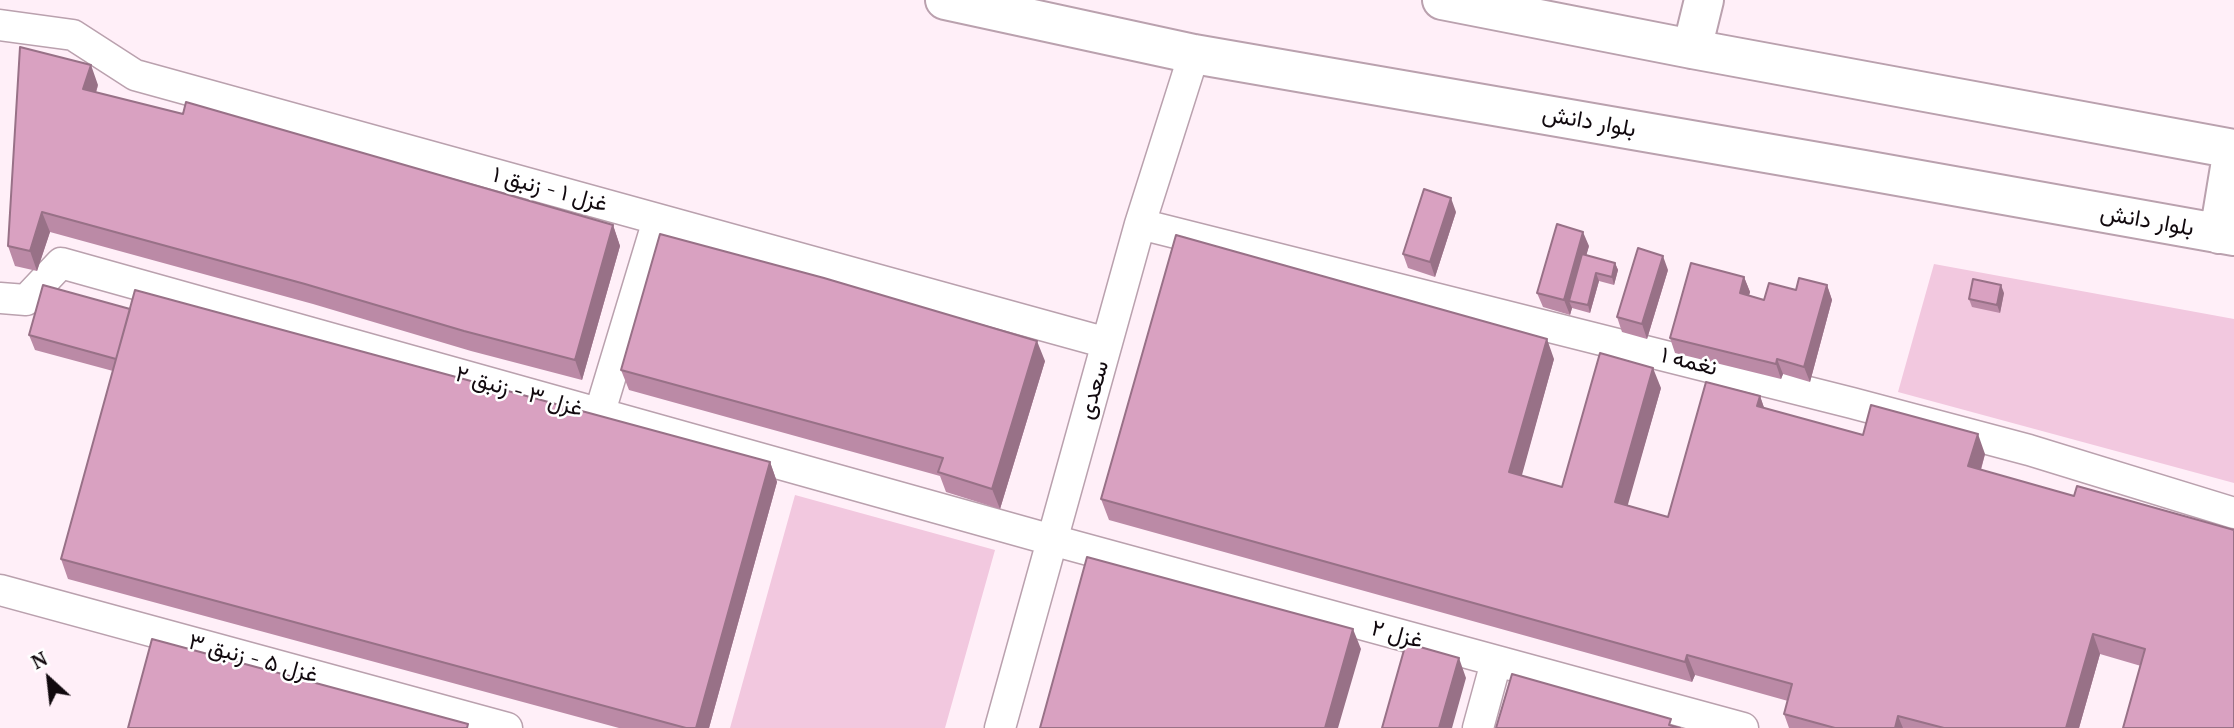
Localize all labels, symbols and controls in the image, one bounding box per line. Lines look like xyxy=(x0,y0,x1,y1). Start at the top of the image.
street label: بلوار دانش xyxy=(1540,100,1638,144)
street label: غزل ۱ - زنبق ۱ xyxy=(490,161,610,219)
street label: بلوار دانش xyxy=(2098,199,2196,243)
street label: نغمه ۱ xyxy=(1658,342,1720,382)
street label: سعدی xyxy=(1072,357,1116,423)
street label: غزل ۳ - زنبق ۲ xyxy=(452,361,586,423)
street label: غزل ۲ xyxy=(1368,615,1426,655)
street label: غزل ۵ - زنبق ۳ xyxy=(185,628,321,690)
north arrow xyxy=(14,644,84,714)
text: N xyxy=(27,645,51,674)

